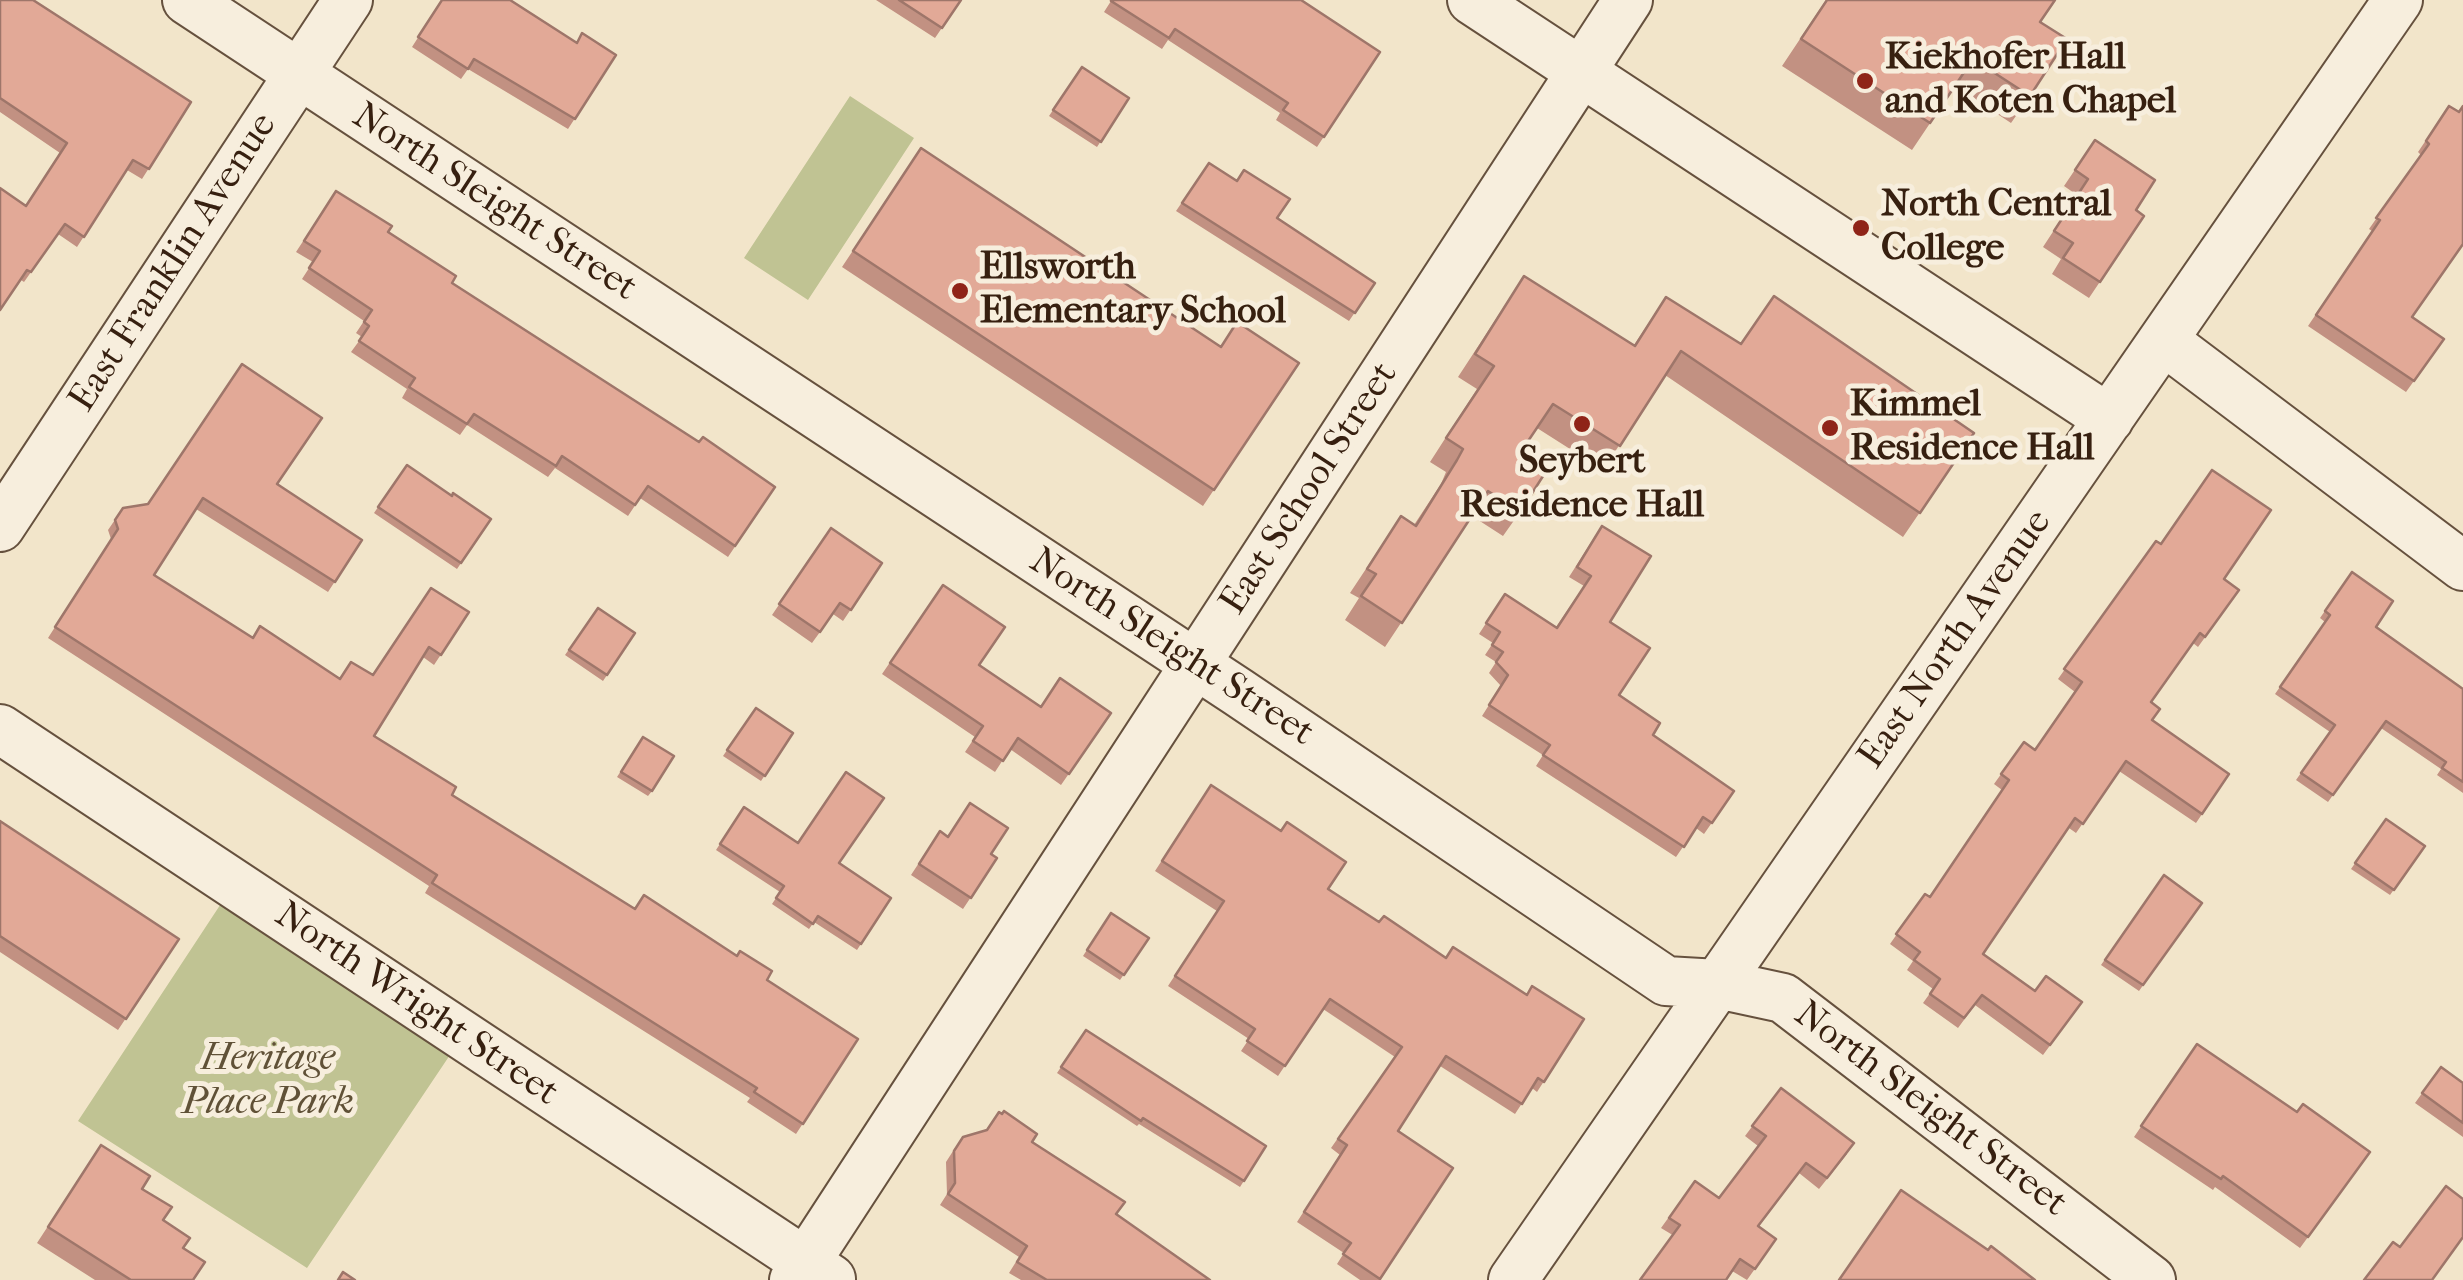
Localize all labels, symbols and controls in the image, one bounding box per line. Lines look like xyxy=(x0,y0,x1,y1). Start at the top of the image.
place label: Kiekhofer Hall and Koten Chapel xyxy=(1885,36,2176,125)
marker: Kiekhofer Hall and Koten Chapel xyxy=(1854,70,1876,92)
street label: North Sleight Street xyxy=(343,94,645,312)
street label: East Franklin Avenue xyxy=(60,105,288,421)
place label: North Central College xyxy=(1881,183,2112,272)
marker: North Central College xyxy=(1850,217,1872,239)
place label: Ellsworth Elementary School xyxy=(980,246,1286,336)
marker: Ellsworth Elementary School xyxy=(949,280,971,302)
street label: East School Street xyxy=(1212,355,1408,623)
place label: Kimmel Residence Hall xyxy=(1850,383,2095,472)
marker: Seybert Residence Hall xyxy=(1571,413,1593,435)
marker: Kimmel Residence Hall xyxy=(1819,417,1841,439)
place label: Seybert Residence Hall xyxy=(1460,440,1704,530)
street label: East North Avenue xyxy=(1850,502,2062,778)
street label: North Sleight Street xyxy=(1020,539,1322,757)
street label: North Wright Street xyxy=(266,893,566,1117)
street label: North Sleight Street xyxy=(1785,993,2075,1227)
park label: Heritage Place Park xyxy=(182,1037,354,1126)

